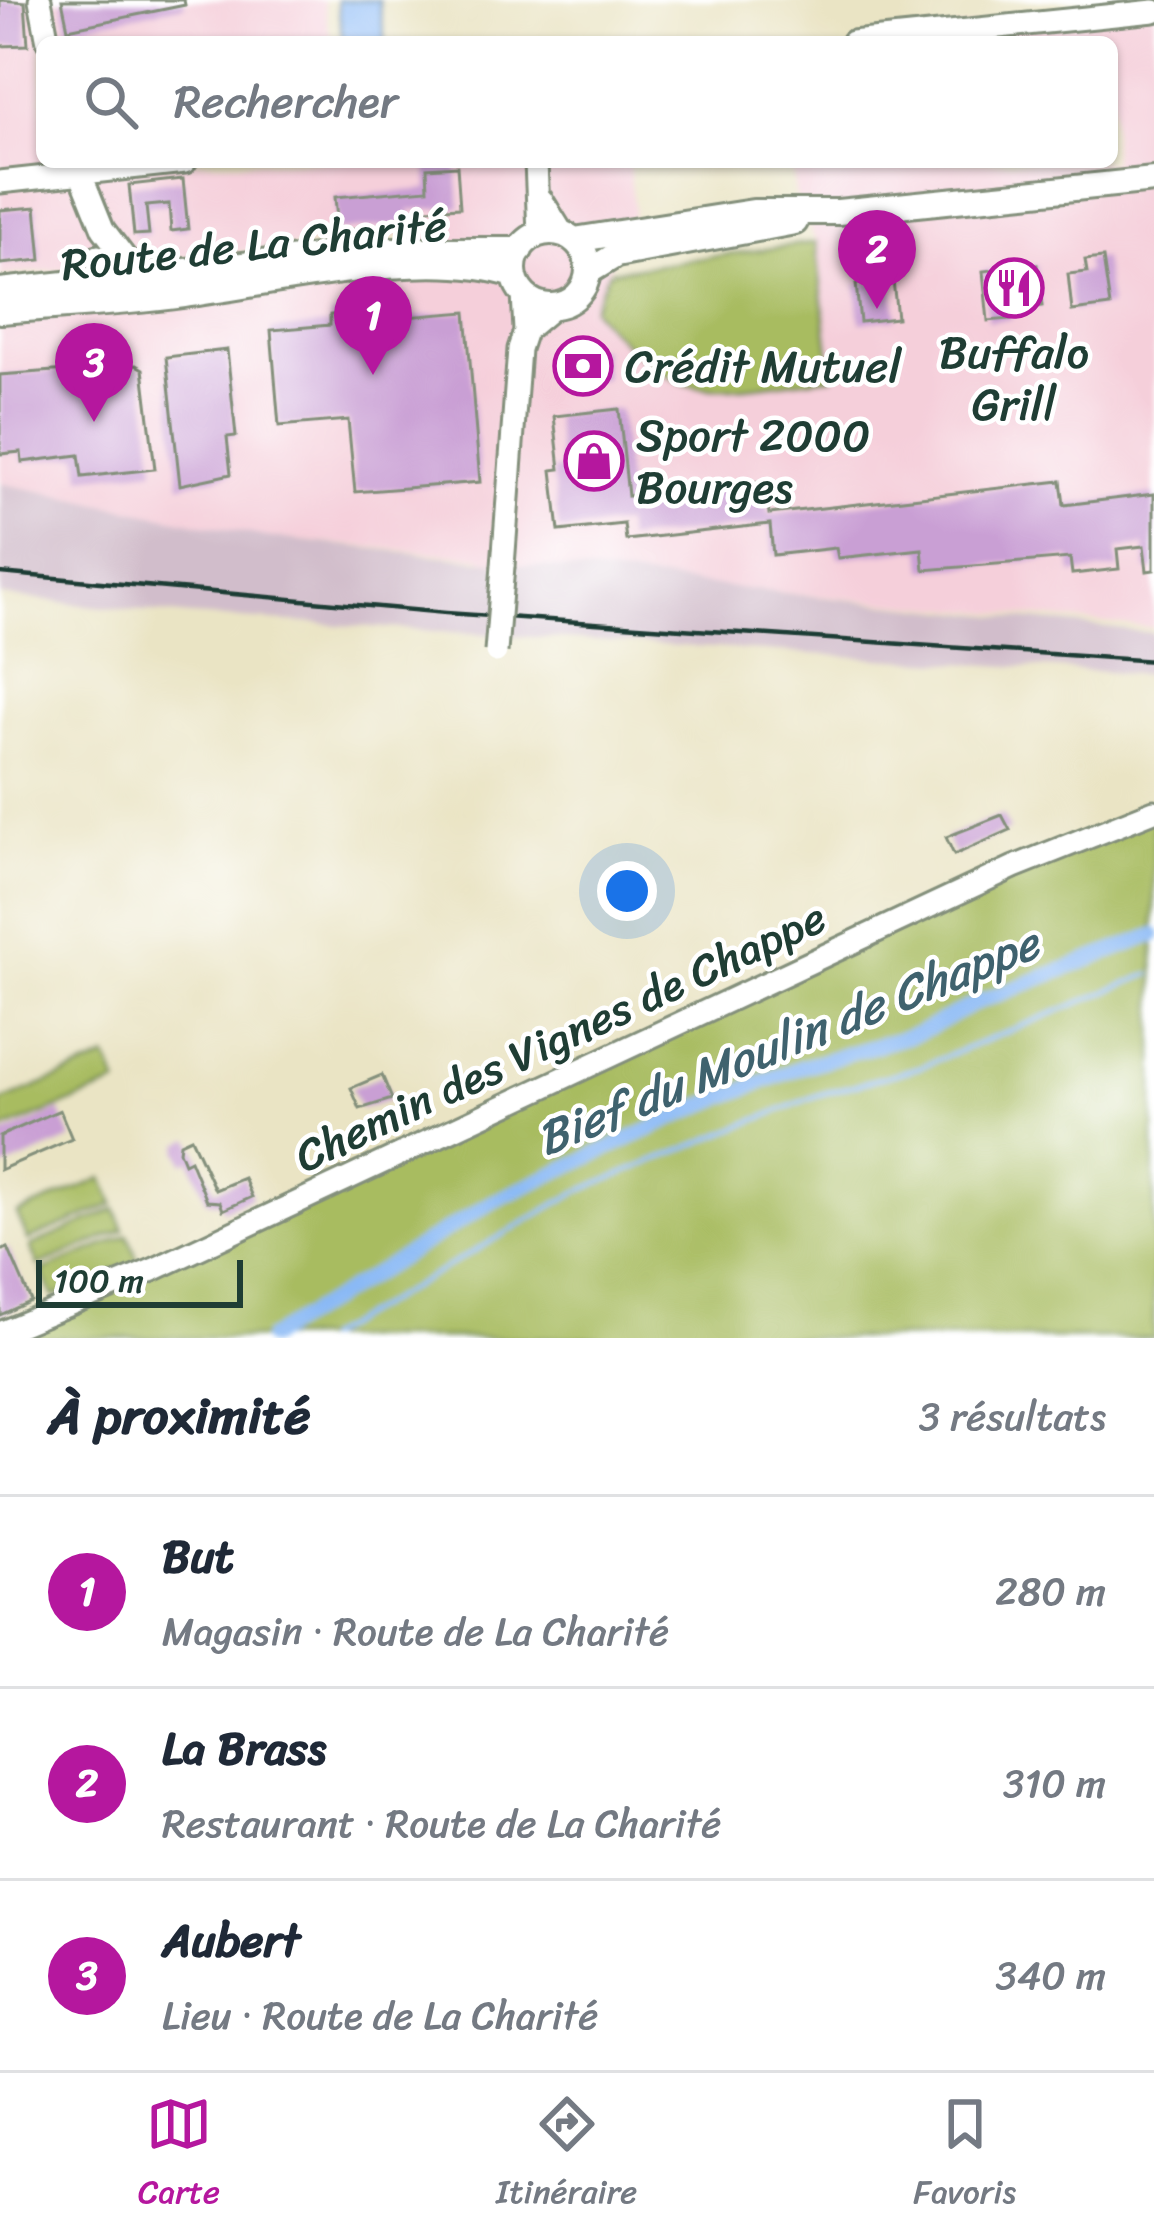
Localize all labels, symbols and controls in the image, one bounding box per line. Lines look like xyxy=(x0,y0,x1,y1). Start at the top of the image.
search box xyxy=(36,36,1118,168)
text: Rechercher xyxy=(174,62,398,142)
icon: search xyxy=(78,69,144,135)
street label: Route de La Charité xyxy=(57,185,451,305)
pin: 2 xyxy=(838,210,916,309)
restaurant icon: Buffalo Grill xyxy=(983,257,1045,319)
pin: 1 xyxy=(334,276,412,375)
place label: Buffalo Grill xyxy=(939,313,1089,445)
pin: 3 xyxy=(55,323,133,422)
place label: Crédit Mutuel xyxy=(625,327,902,407)
bank icon: Crédit Mutuel xyxy=(552,335,614,397)
place label: Sport 2000 Bourges xyxy=(636,396,870,528)
shop icon: Sport 2000 Bourges xyxy=(563,430,625,492)
your location xyxy=(597,861,657,921)
street label: Chemin des Vignes de Chappe xyxy=(281,878,840,1196)
water label: Bief du Moulin de Chappe xyxy=(523,899,1056,1180)
text: 100 m xyxy=(54,1252,144,1310)
scale bar xyxy=(36,1254,243,1307)
text: À proximité xyxy=(48,1371,310,1461)
text: 3 résultats xyxy=(919,1382,1106,1451)
text: But xyxy=(162,1517,234,1597)
text: 1 xyxy=(79,1557,95,1626)
text: 280 m xyxy=(995,1557,1106,1626)
text: Magasin · Route de La Charité xyxy=(162,1597,669,1666)
text: La Brass xyxy=(162,1709,326,1789)
text: 2 xyxy=(76,1749,98,1818)
text: 310 m xyxy=(1003,1749,1106,1818)
text: Restaurant · Route de La Charité xyxy=(162,1789,721,1858)
text: Aubert xyxy=(162,1901,300,1981)
text: 3 xyxy=(76,1941,98,2010)
text: 340 m xyxy=(995,1941,1106,2010)
text: Lieu · Route de La Charité xyxy=(162,1981,598,2050)
tab: Carte xyxy=(138,2091,220,2221)
tab: Itinéraire xyxy=(496,2091,637,2221)
tab: Favoris xyxy=(913,2091,1016,2221)

